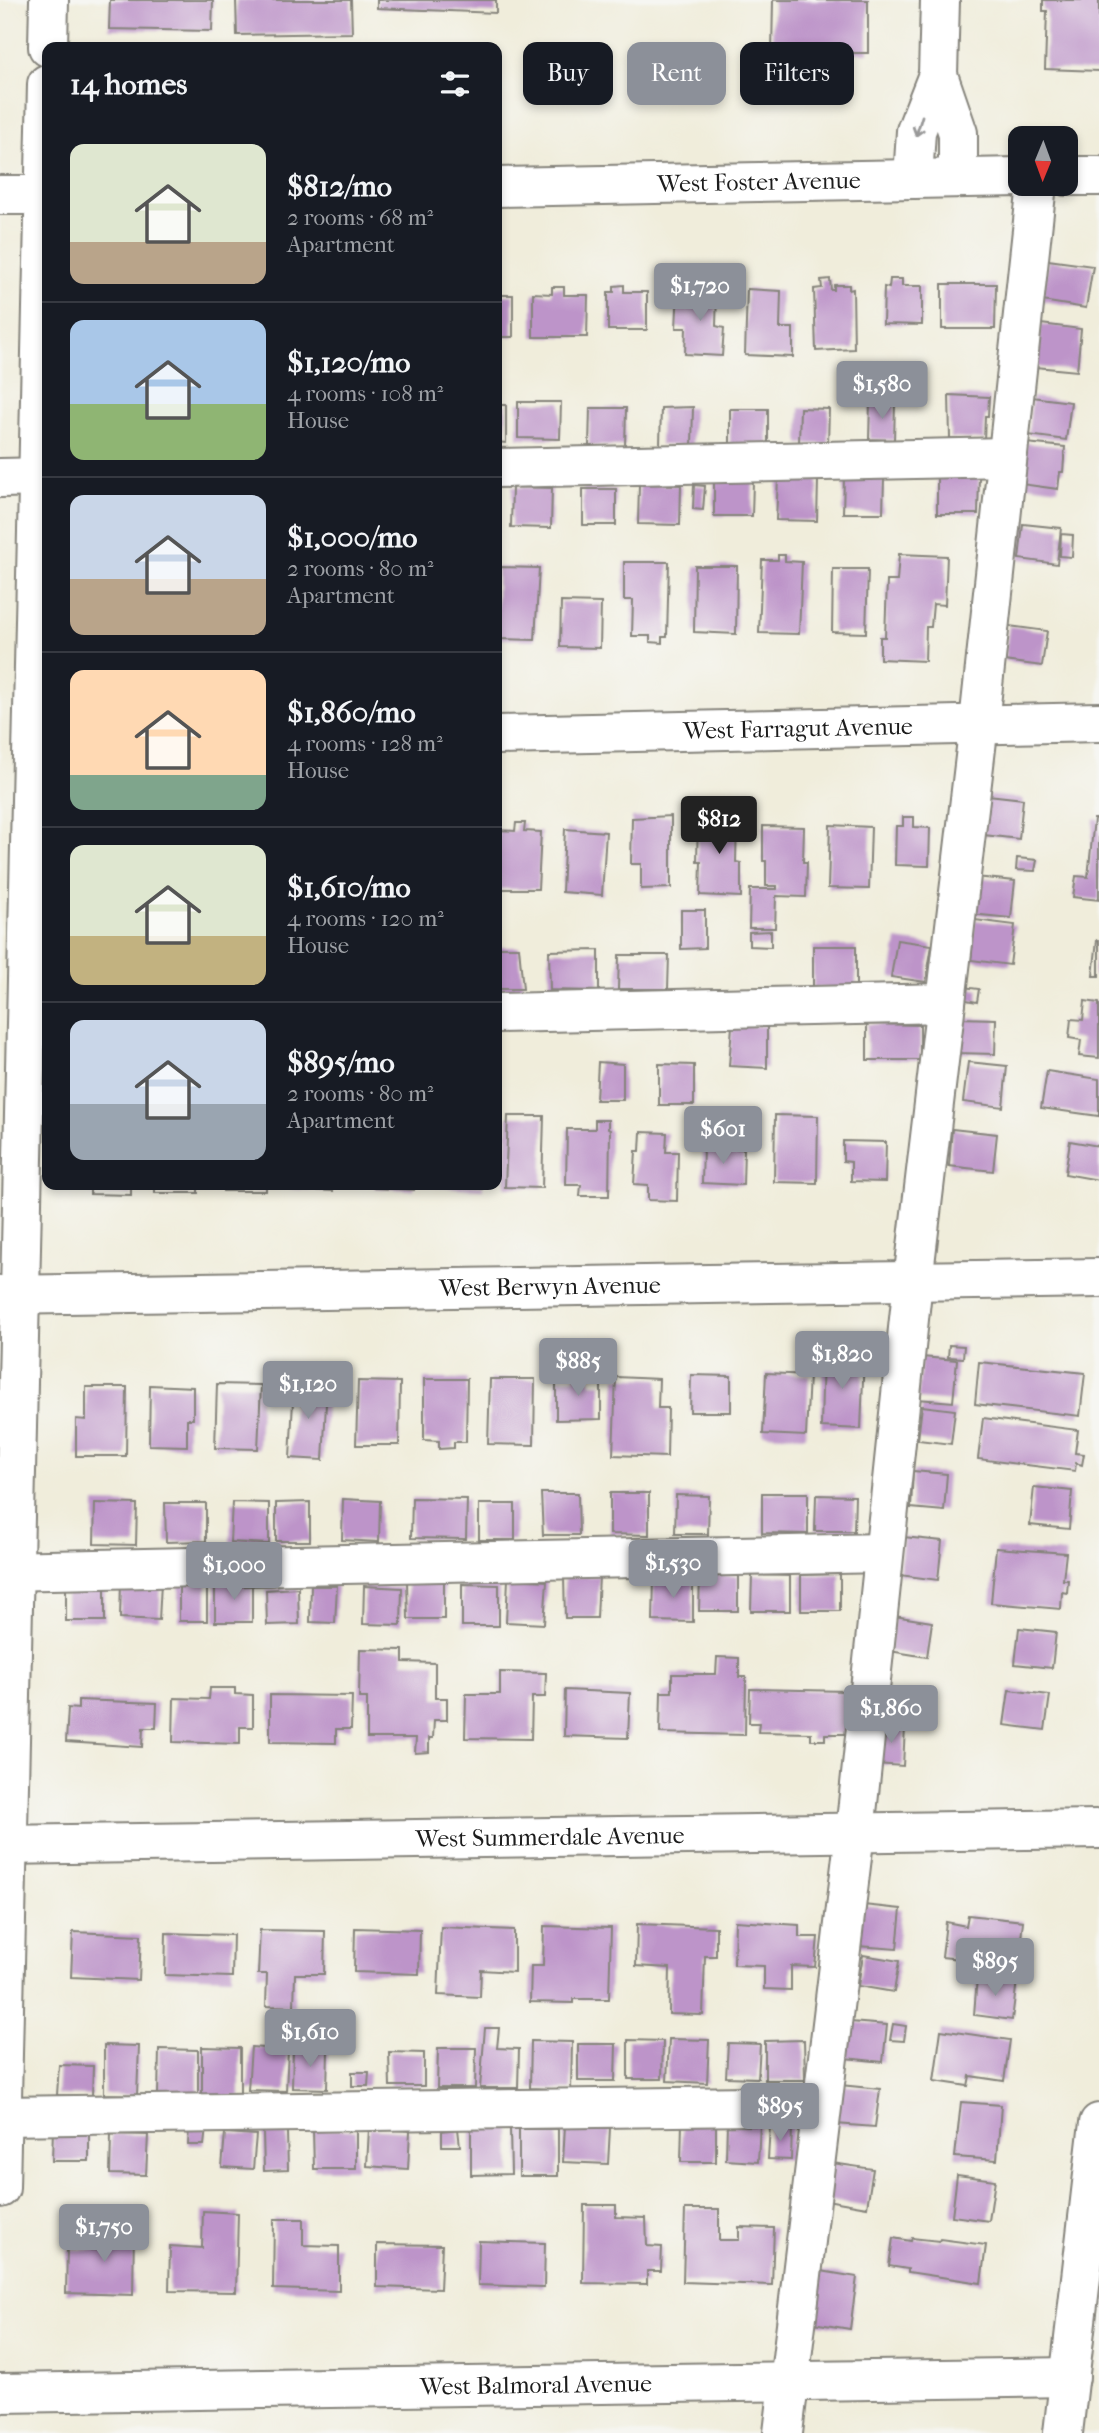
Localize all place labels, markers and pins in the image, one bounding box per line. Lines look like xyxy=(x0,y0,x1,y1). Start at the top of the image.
pin: $1,720 xyxy=(643,264,757,323)
pin: $1,580 xyxy=(825,362,939,421)
pin: $812 xyxy=(678,796,760,856)
pin: $601 xyxy=(682,1106,764,1166)
pin: $1,820 xyxy=(785,1332,899,1391)
pin: $885 xyxy=(537,1338,619,1398)
pin: $1,120 xyxy=(251,1362,365,1421)
pin: $1,530 xyxy=(616,1540,730,1600)
pin: $1,000 xyxy=(177,1542,291,1602)
pin: $1,860 xyxy=(834,1686,948,1745)
pin: $895 xyxy=(954,1938,1036,1998)
pin: $1,610 xyxy=(253,2010,367,2069)
pin: $895 xyxy=(739,2084,821,2143)
pin: $1,750 xyxy=(47,2204,161,2264)

